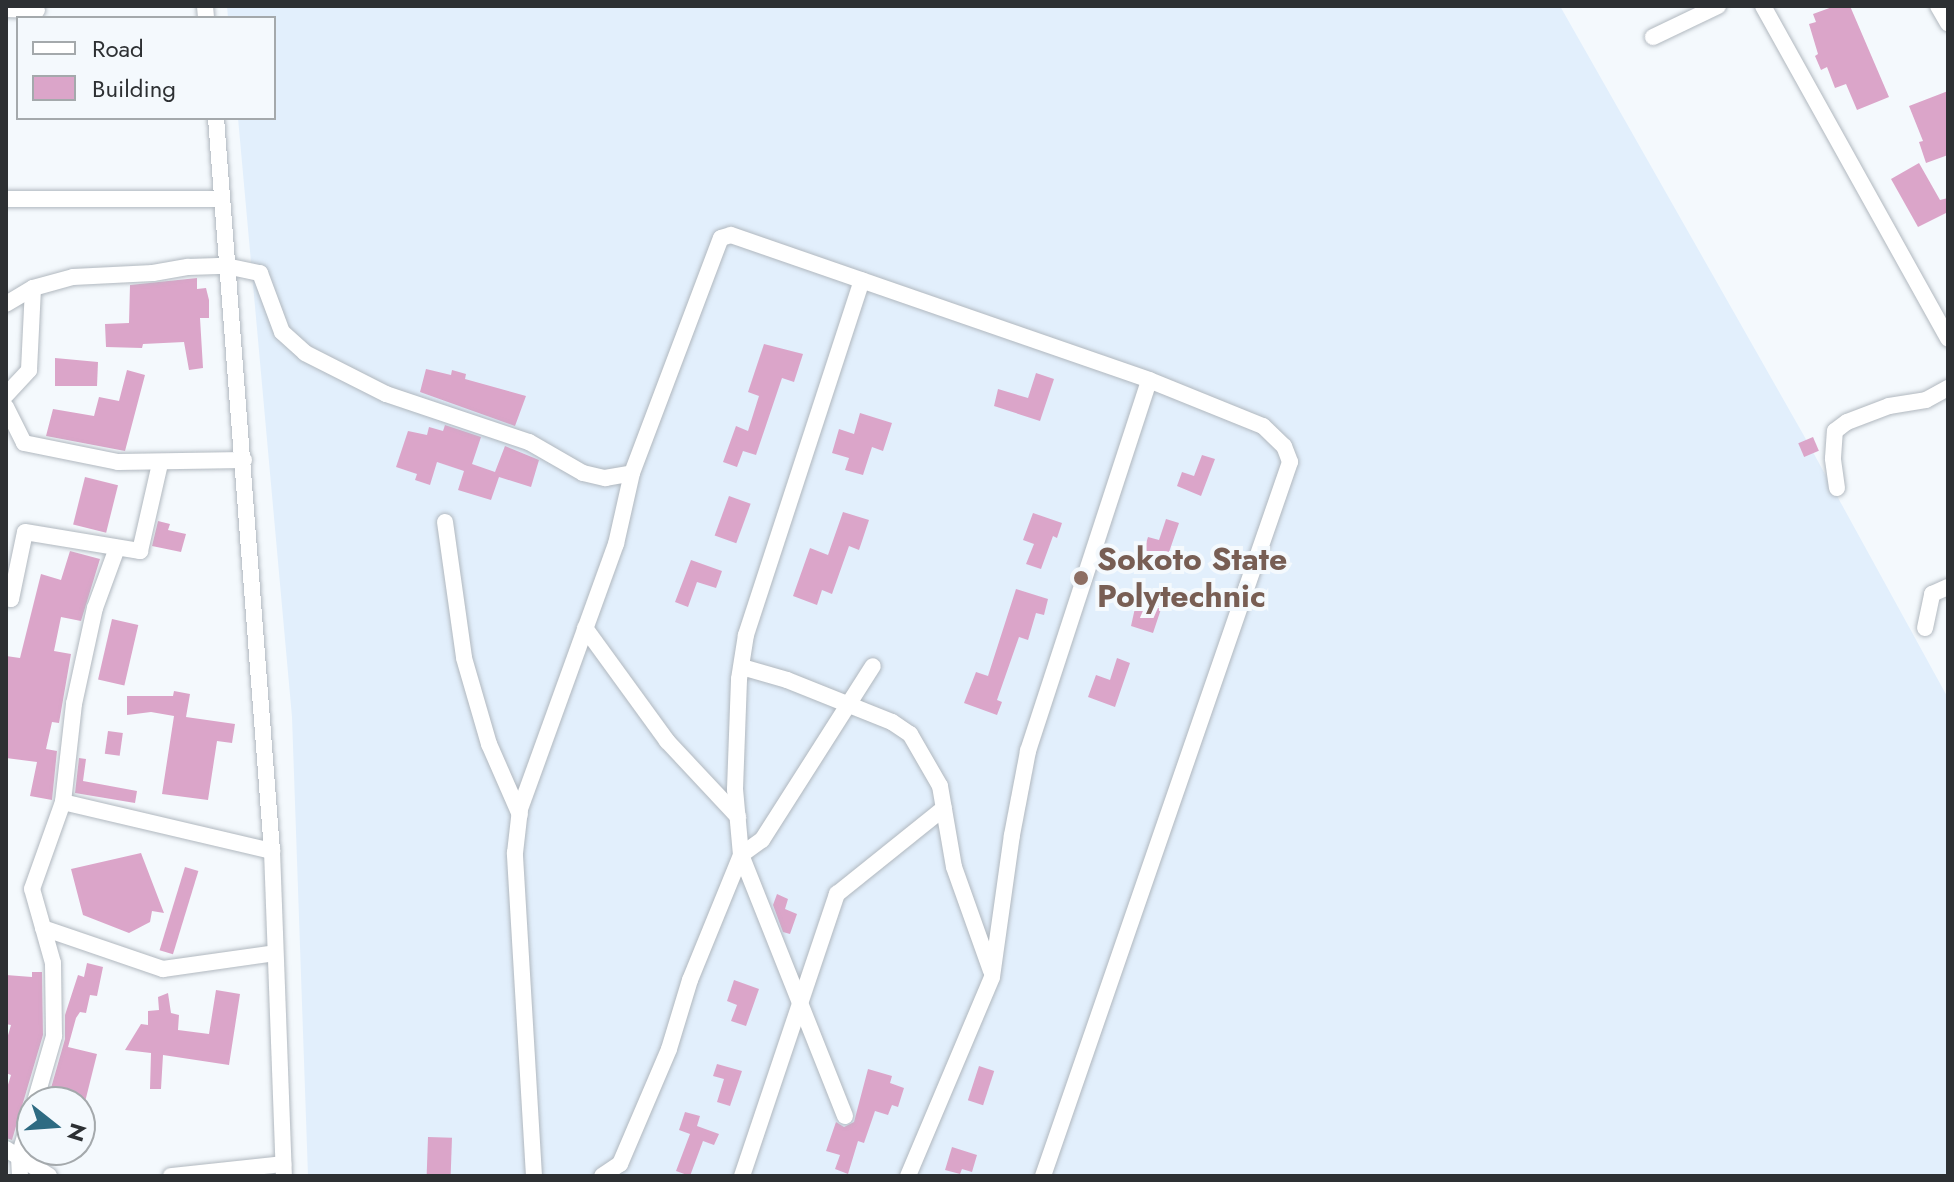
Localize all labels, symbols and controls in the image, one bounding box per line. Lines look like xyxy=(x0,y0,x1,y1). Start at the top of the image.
legend xyxy=(16,16,276,120)
text: Road xyxy=(92,31,144,66)
text: Building xyxy=(92,71,176,106)
place label: Sokoto State Polytechnic xyxy=(1097,541,1287,616)
marker: Sokoto State Polytechnic xyxy=(1072,569,1090,587)
north arrow xyxy=(16,1086,96,1166)
text: N xyxy=(59,1119,95,1145)

